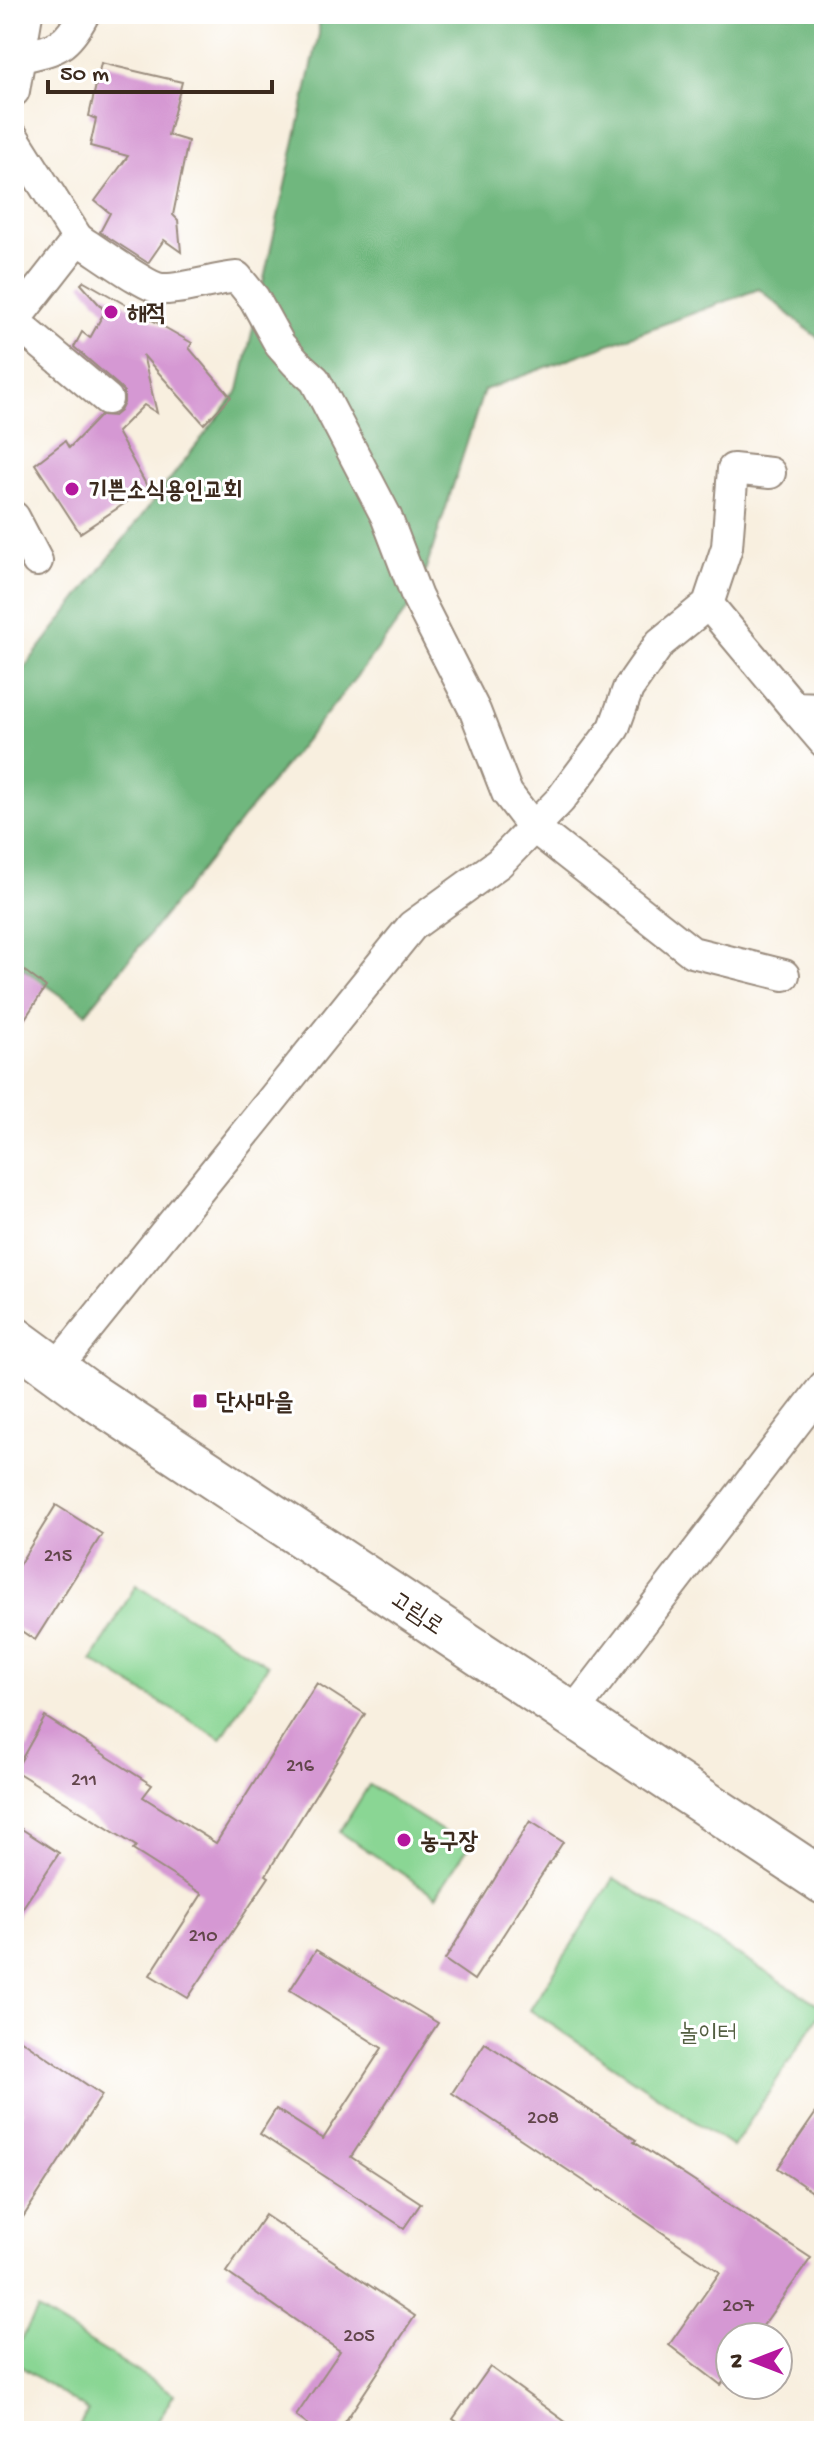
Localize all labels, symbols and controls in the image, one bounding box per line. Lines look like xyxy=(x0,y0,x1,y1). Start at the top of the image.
scale bar xyxy=(48,44,272,94)
text: 50 m xyxy=(60,61,109,90)
place label: 해적 xyxy=(127,301,166,330)
marker: 해적 xyxy=(102,303,120,321)
place label: 기쁜소식용인교회 xyxy=(88,478,243,507)
marker: 기쁜소식용인교회 xyxy=(63,480,81,498)
place label: 단사마을 xyxy=(216,1390,293,1419)
marker: 단사마을 xyxy=(191,1392,209,1410)
house number: 215 xyxy=(44,1546,72,1569)
street label: 고림로 xyxy=(384,1587,448,1643)
house number: 216 xyxy=(286,1756,315,1779)
house number: 211 xyxy=(71,1770,97,1793)
place label: 농구장 xyxy=(420,1829,479,1858)
marker: 농구장 xyxy=(395,1831,413,1849)
house number: 210 xyxy=(188,1926,218,1949)
park label: 놀이터 xyxy=(679,2021,737,2050)
house number: 208 xyxy=(527,2108,559,2131)
house number: 207 xyxy=(722,2296,754,2319)
north arrow xyxy=(714,2321,794,2401)
house number: 205 xyxy=(343,2326,375,2349)
text: N xyxy=(725,2354,751,2368)

